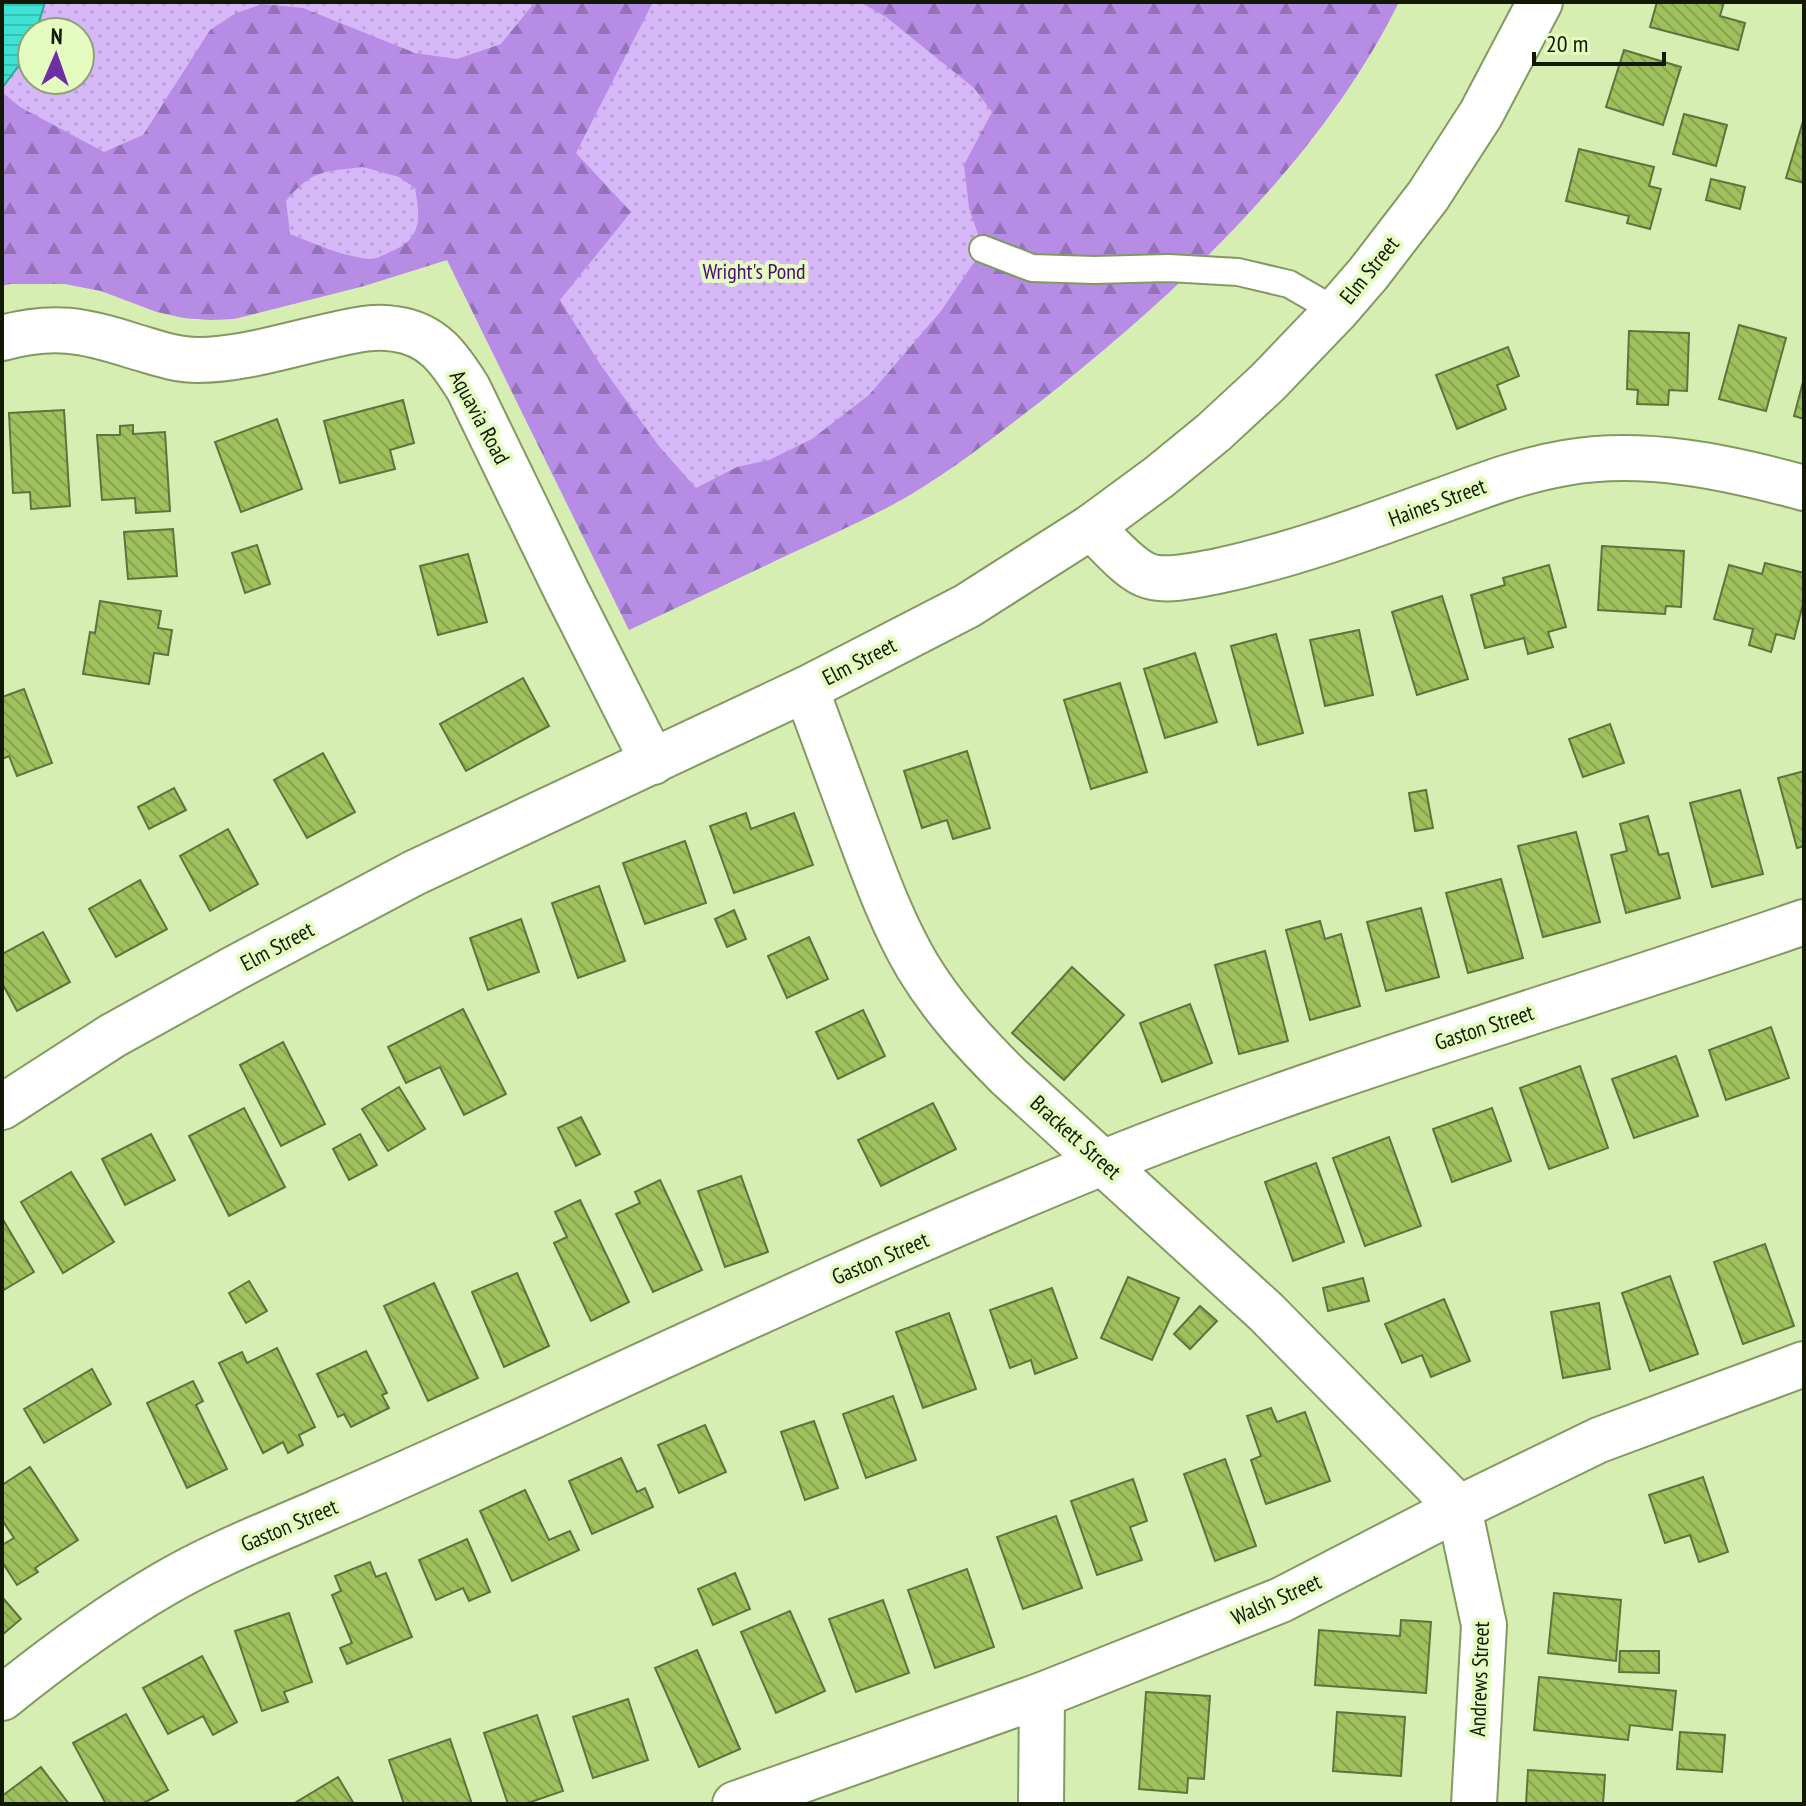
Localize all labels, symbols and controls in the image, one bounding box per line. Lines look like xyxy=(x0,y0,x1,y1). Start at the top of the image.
north arrow xyxy=(16,16,96,96)
scale bar xyxy=(1534,16,1664,66)
text: N xyxy=(50,22,63,50)
text: 20 m xyxy=(1546,28,1588,59)
street label: Elm Street xyxy=(1333,230,1405,310)
park label: Wright's Pond xyxy=(703,257,805,285)
street label: Aquavia Road xyxy=(444,365,516,469)
street label: Haines Street xyxy=(1384,471,1490,533)
street label: Elm Street xyxy=(817,631,901,691)
street label: Elm Street xyxy=(236,915,318,977)
street label: Gaston Street xyxy=(1431,998,1537,1056)
street label: Brackett Street xyxy=(1025,1089,1127,1185)
street label: Gaston Street xyxy=(827,1225,933,1291)
street label: Gaston Street xyxy=(236,1492,342,1558)
street label: Walsh Street xyxy=(1227,1567,1325,1631)
street label: Andrews Street xyxy=(1463,1621,1495,1737)

